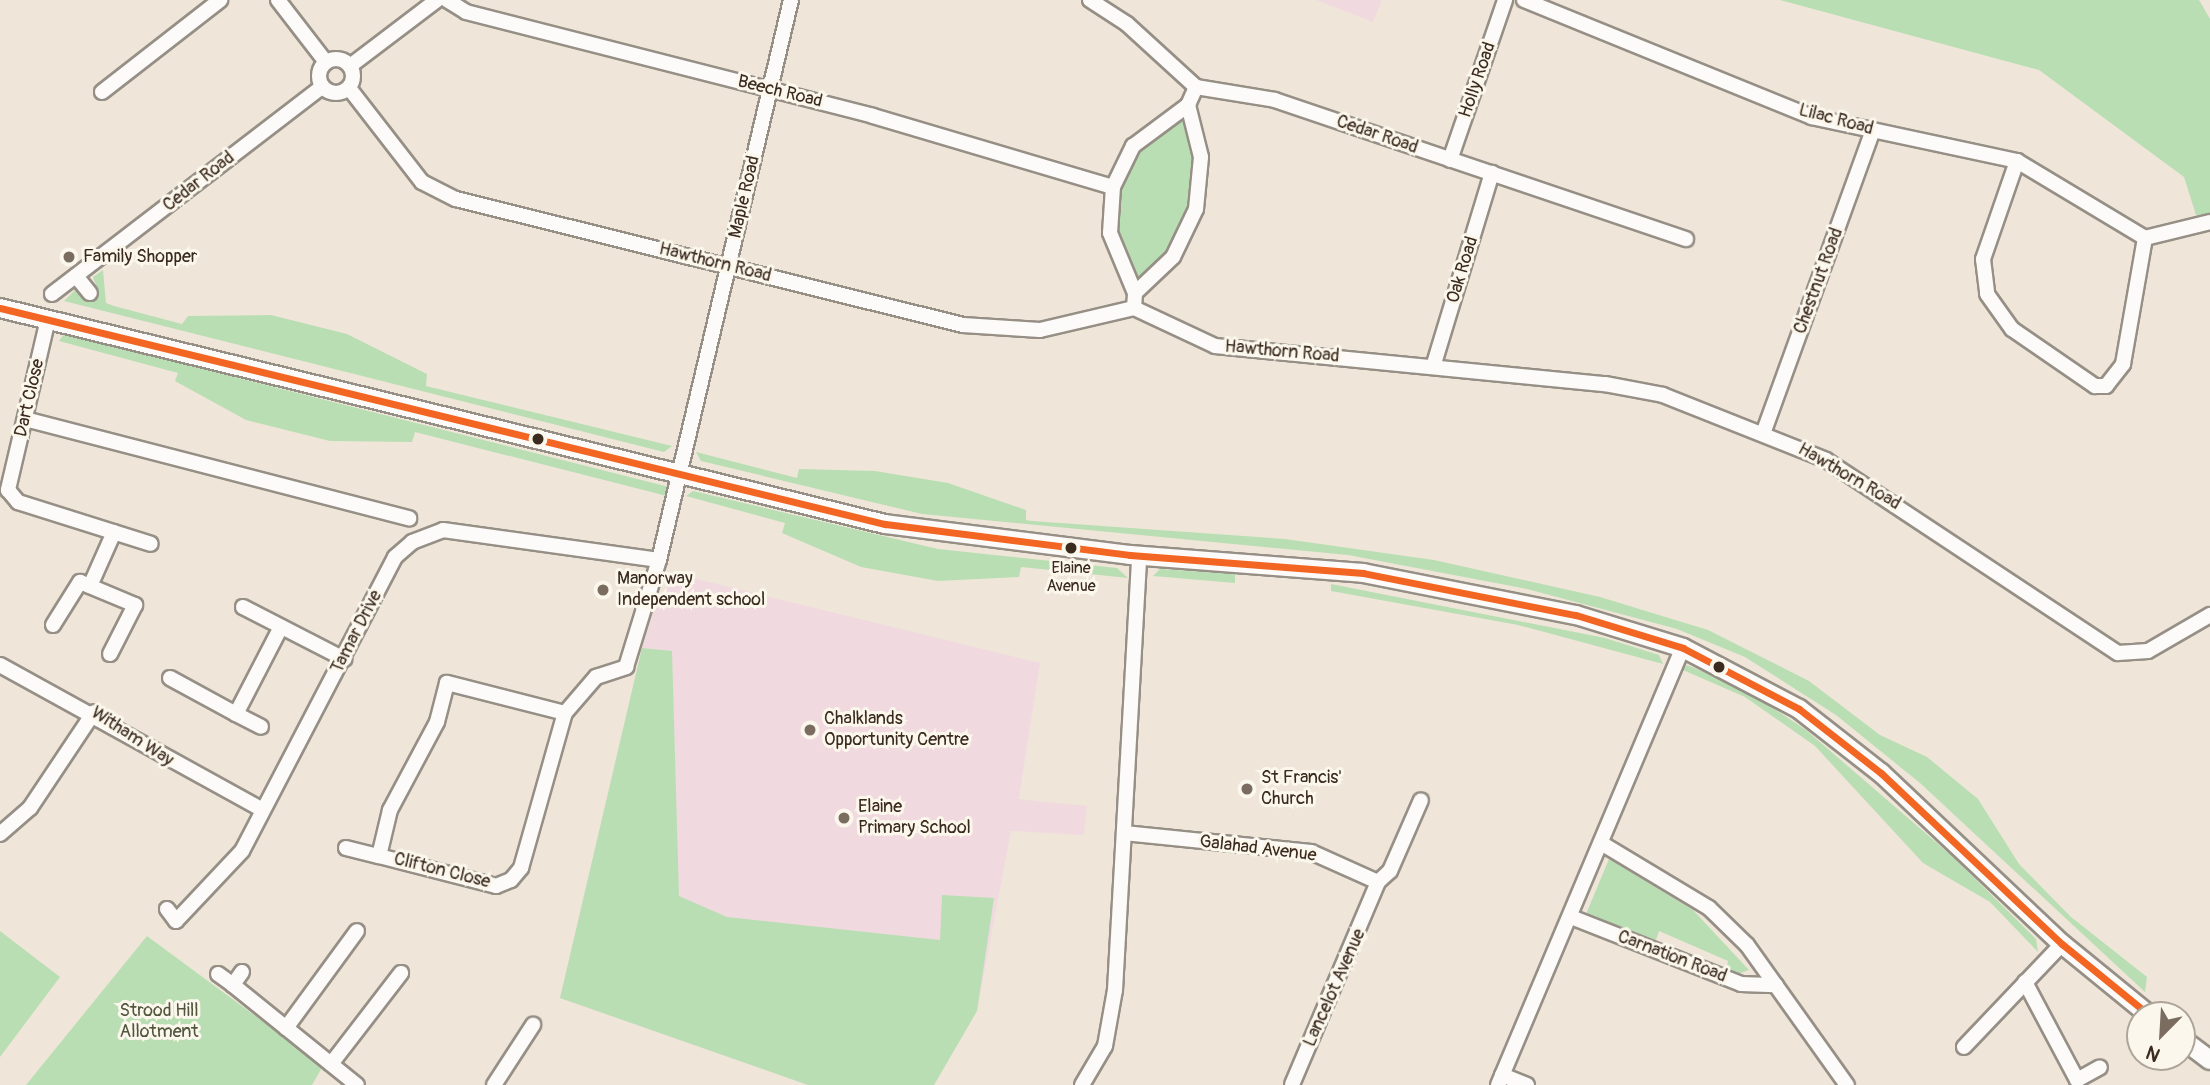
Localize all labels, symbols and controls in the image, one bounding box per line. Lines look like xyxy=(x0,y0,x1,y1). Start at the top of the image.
street label: Holly Road xyxy=(1455,39,1501,121)
street label: Beech Road xyxy=(735,71,825,113)
street label: Lilac Road xyxy=(1796,100,1876,140)
street label: Cedar Road xyxy=(1333,111,1421,159)
street label: Cedar Road xyxy=(159,147,239,217)
street label: Maple Road xyxy=(725,154,765,240)
street label: Chestnut Road xyxy=(1790,225,1848,337)
street label: Oak Road xyxy=(1443,234,1483,306)
street label: Hawthorn Road xyxy=(657,239,773,287)
place label: Family Shopper xyxy=(83,246,197,268)
marker: Family Shopper xyxy=(61,249,77,265)
street label: Hawthorn Road xyxy=(1224,336,1340,368)
street label: Dart Close xyxy=(11,357,49,439)
unlabelled marker xyxy=(531,432,545,446)
street label: Hawthorn Road xyxy=(1794,439,1904,515)
marker: Elaine Avenue xyxy=(1064,541,1078,555)
place label: Elaine Avenue xyxy=(1046,558,1096,596)
place label: Manorway Independent school xyxy=(617,569,765,612)
marker: Manorway Independent school xyxy=(595,582,611,598)
street label: Tamar Drive xyxy=(327,587,387,677)
unlabelled marker xyxy=(1712,660,1726,674)
street label: Witham Way xyxy=(87,702,177,772)
place label: Chalklands Opportunity Centre xyxy=(824,709,969,752)
marker: Chalklands Opportunity Centre xyxy=(802,722,818,738)
place label: St Francis' Church xyxy=(1261,768,1342,810)
marker: St Francis' Church xyxy=(1239,781,1255,797)
place label: Elaine Primary School xyxy=(858,797,971,840)
marker: Elaine Primary School xyxy=(836,810,852,826)
street label: Galahad Avenue xyxy=(1198,831,1318,867)
street label: Clifton Close xyxy=(391,849,493,893)
street label: Lancelot Avenue xyxy=(1299,926,1371,1050)
street label: Carnation Road xyxy=(1614,926,1730,988)
park label: Strood Hill Allotment xyxy=(119,1001,199,1044)
north arrow xyxy=(2126,1001,2196,1071)
text: N xyxy=(2143,1040,2164,1067)

